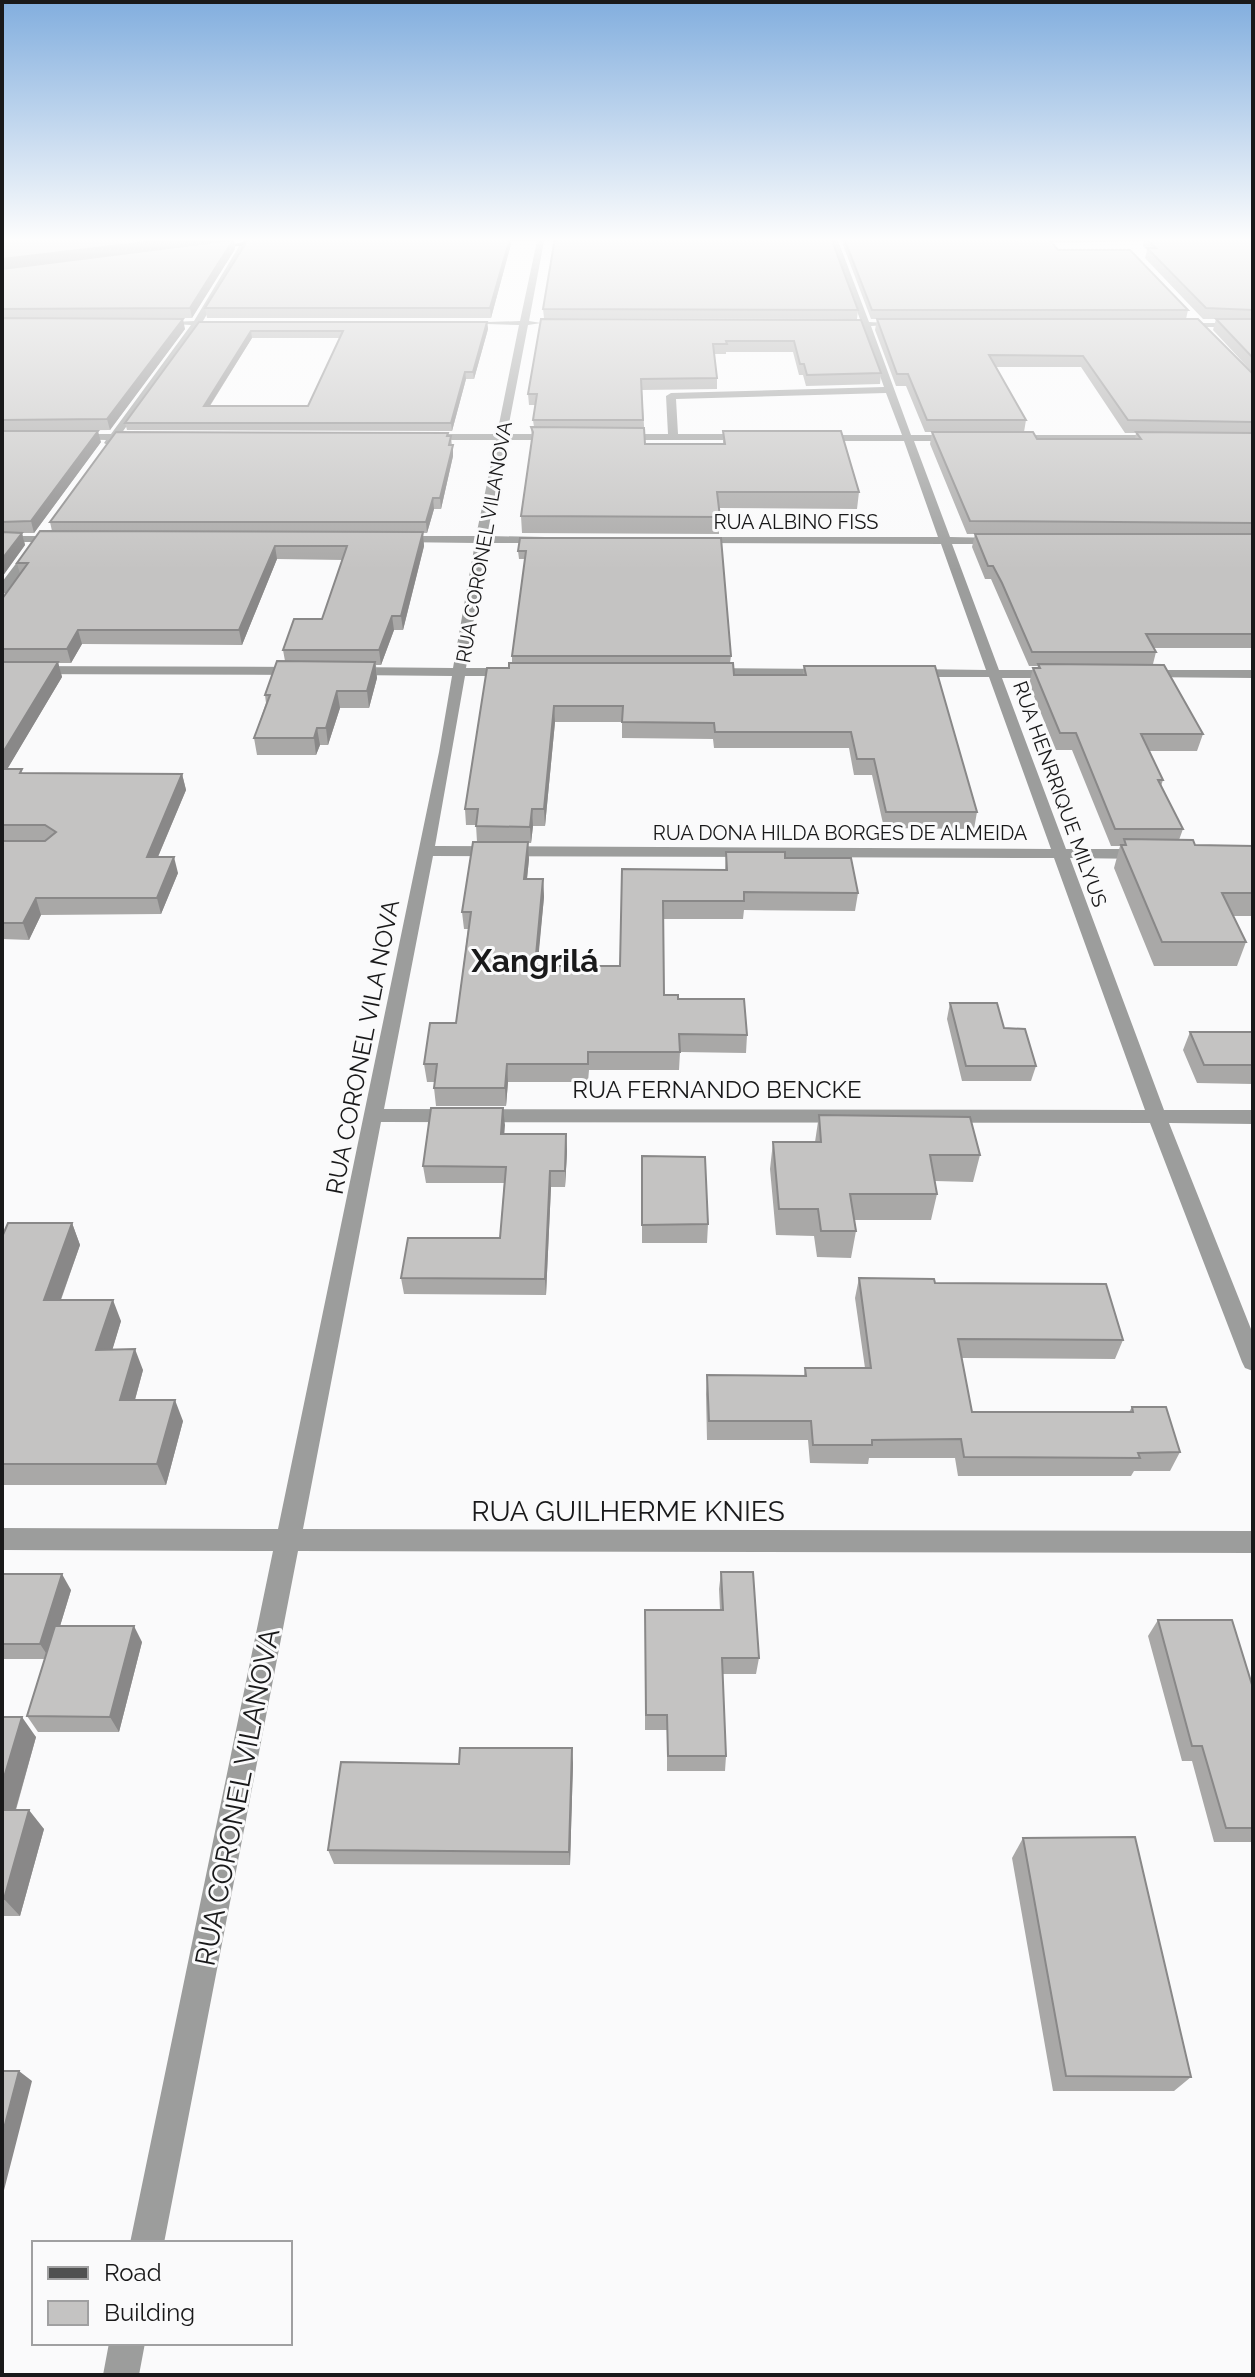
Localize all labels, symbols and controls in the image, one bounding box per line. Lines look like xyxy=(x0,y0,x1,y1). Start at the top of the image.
street label: RUA CORONEL VILANOVA xyxy=(451,419,517,665)
street label: RUA ALBINO FISS xyxy=(714,510,879,534)
street label: RUA HENRRIQUE MILYUS xyxy=(1008,678,1112,910)
street label: RUA DONA HILDA BORGES DE ALMEIDA xyxy=(653,821,1028,845)
street label: RUA CORONEL VILA NOVA xyxy=(320,897,405,1197)
district label: Xangrilá xyxy=(470,942,599,979)
street label: RUA FERNANDO BENCKE xyxy=(572,1075,862,1104)
street label: RUA GUILHERME KNIES xyxy=(471,1495,785,1528)
street label: RUA CORONEL VILANOVA xyxy=(189,1626,286,1969)
legend xyxy=(32,2241,292,2345)
text: Road xyxy=(104,2258,162,2287)
text: Building xyxy=(104,2298,195,2327)

